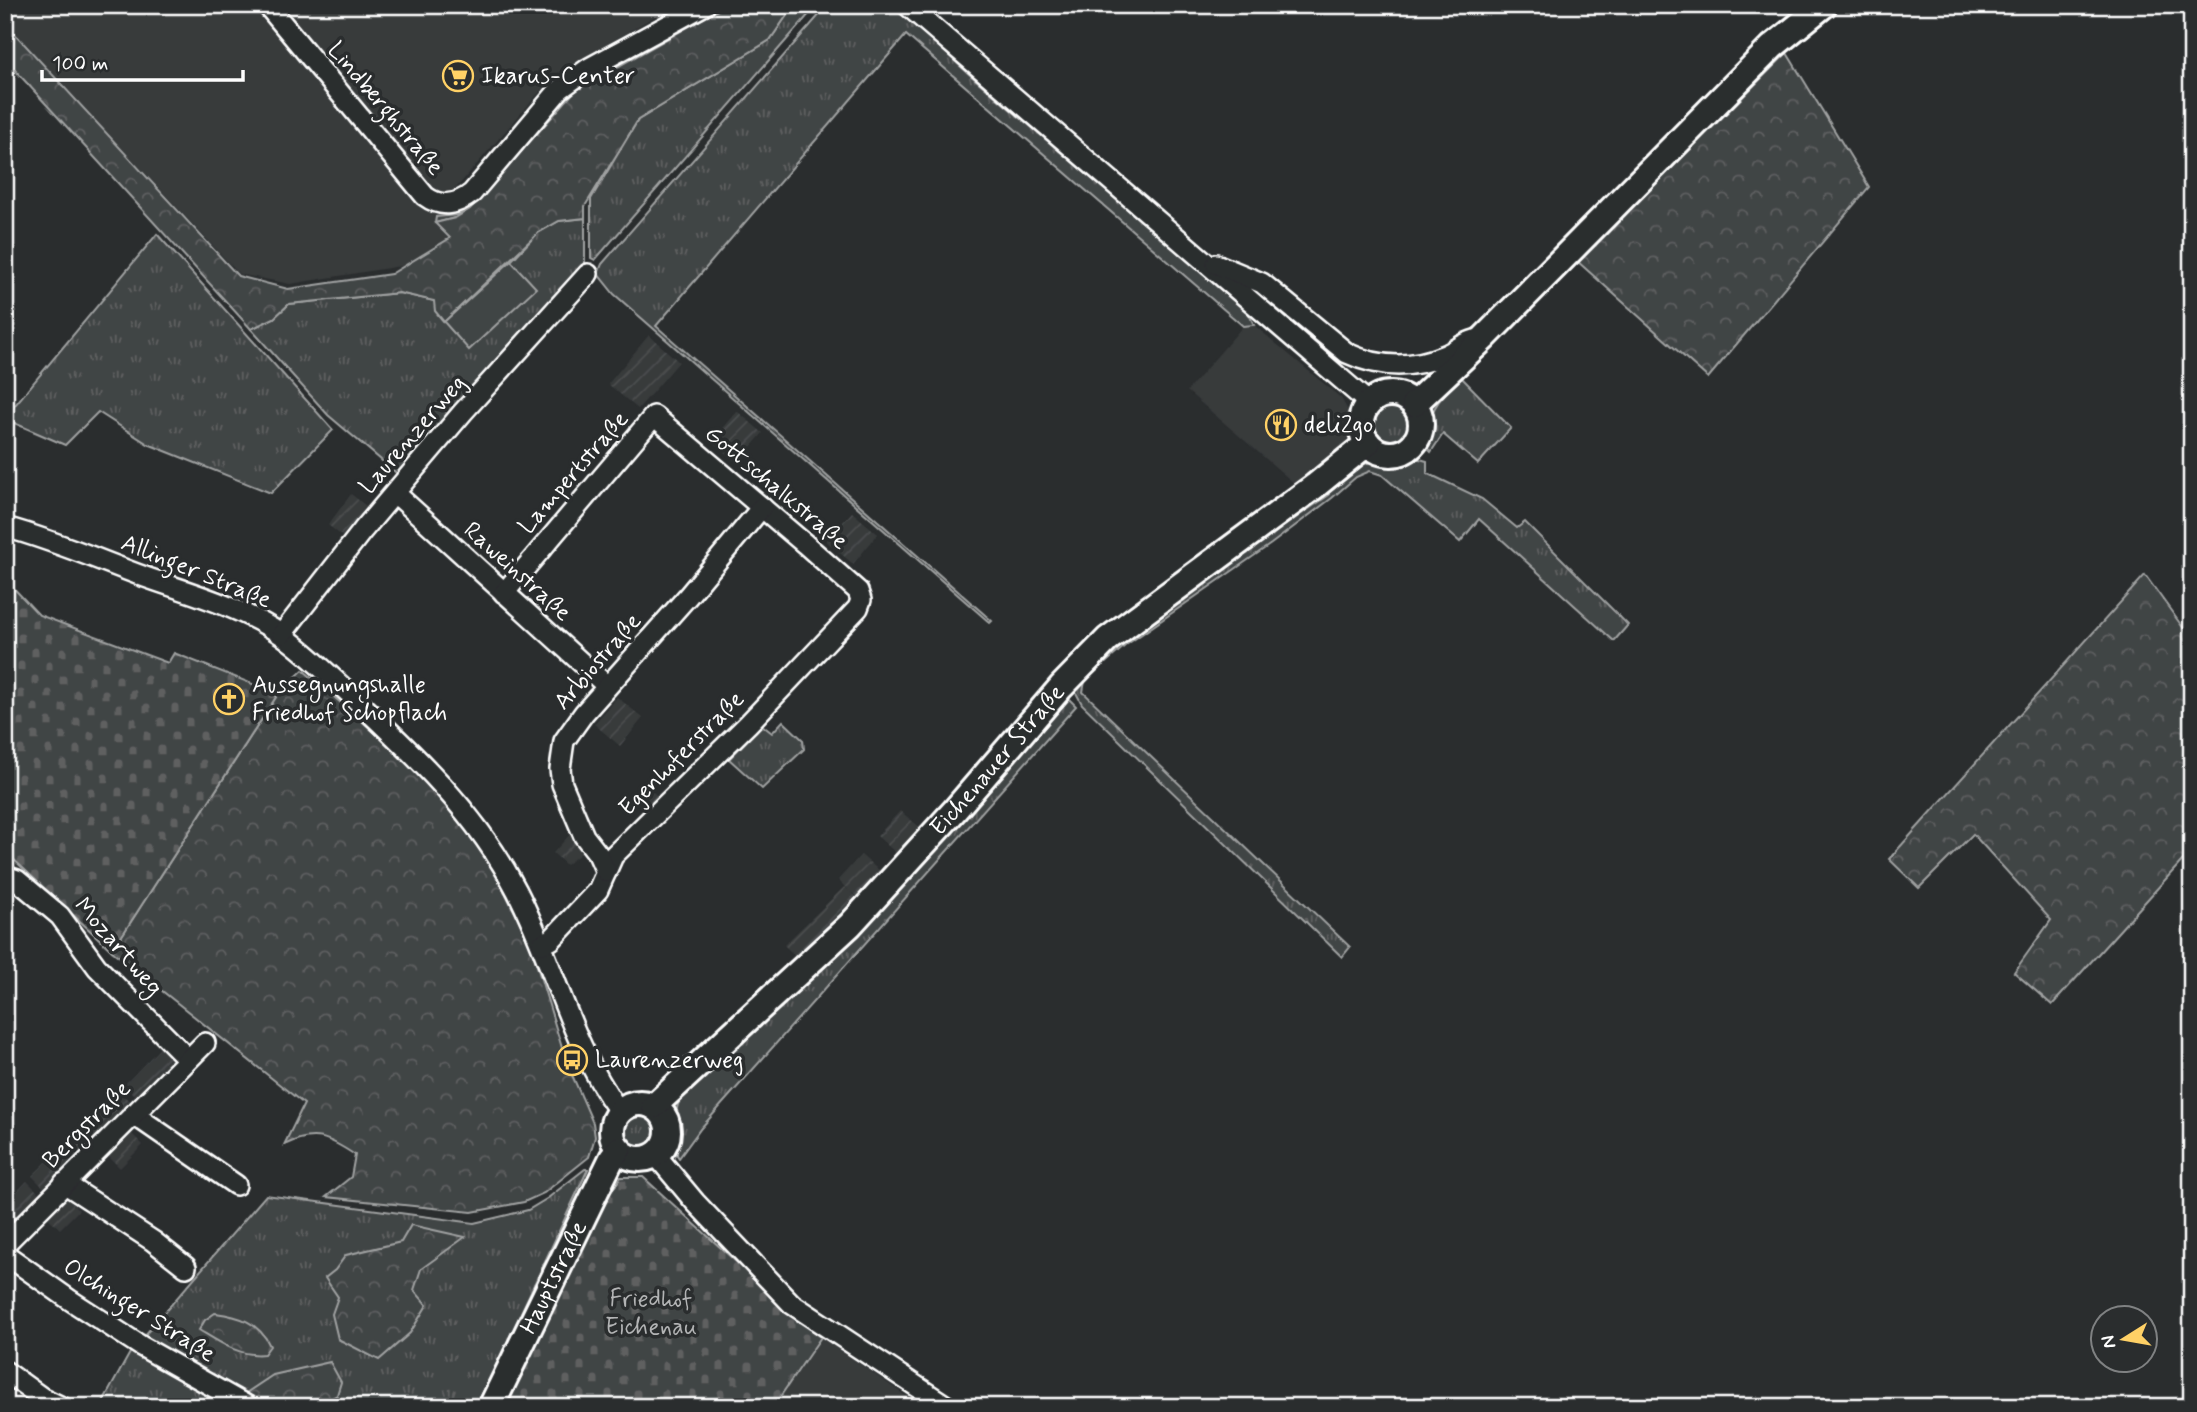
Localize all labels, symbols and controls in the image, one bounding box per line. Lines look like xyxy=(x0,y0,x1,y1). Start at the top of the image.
street label: Lindberghstraße xyxy=(318,36,450,184)
scale bar xyxy=(42,38,243,82)
text: 100 m xyxy=(52,50,108,78)
supermarket icon: Ikarus-Center xyxy=(441,59,475,93)
place label: Ikarus-Center xyxy=(481,61,635,92)
street label: Laurenzerweg xyxy=(353,369,473,501)
street label: Lampertstraße xyxy=(512,405,636,541)
restaurant icon: deli2go xyxy=(1264,408,1298,442)
place label: deli2go xyxy=(1304,410,1373,441)
street label: Gottschalkstraße xyxy=(698,419,854,557)
street label: Raweinstraße xyxy=(457,515,578,629)
street label: Allinger Straße xyxy=(115,528,276,619)
street label: Arbiostraße xyxy=(547,607,649,717)
place label: Aussegnungshalle Friedhof Schopflach xyxy=(252,670,447,729)
street label: Eichenauer Straße xyxy=(923,678,1072,843)
church icon: Aussegnungshalle Friedhof Schopflach xyxy=(212,682,246,716)
street label: Egenhoferstraße xyxy=(613,684,752,823)
street label: Mozartweg xyxy=(65,891,169,1004)
bus stop icon: Laurenzerweg xyxy=(555,1043,589,1077)
place label: Laurenzerweg xyxy=(595,1045,744,1076)
street label: Bergstraße xyxy=(36,1074,139,1177)
street label: Hauptstraße xyxy=(513,1216,595,1339)
street label: Olchinger Straße xyxy=(56,1252,221,1373)
park label: Friedhof Eichenau xyxy=(605,1284,697,1343)
north arrow xyxy=(2088,1304,2158,1374)
text: N xyxy=(2095,1333,2122,1351)

